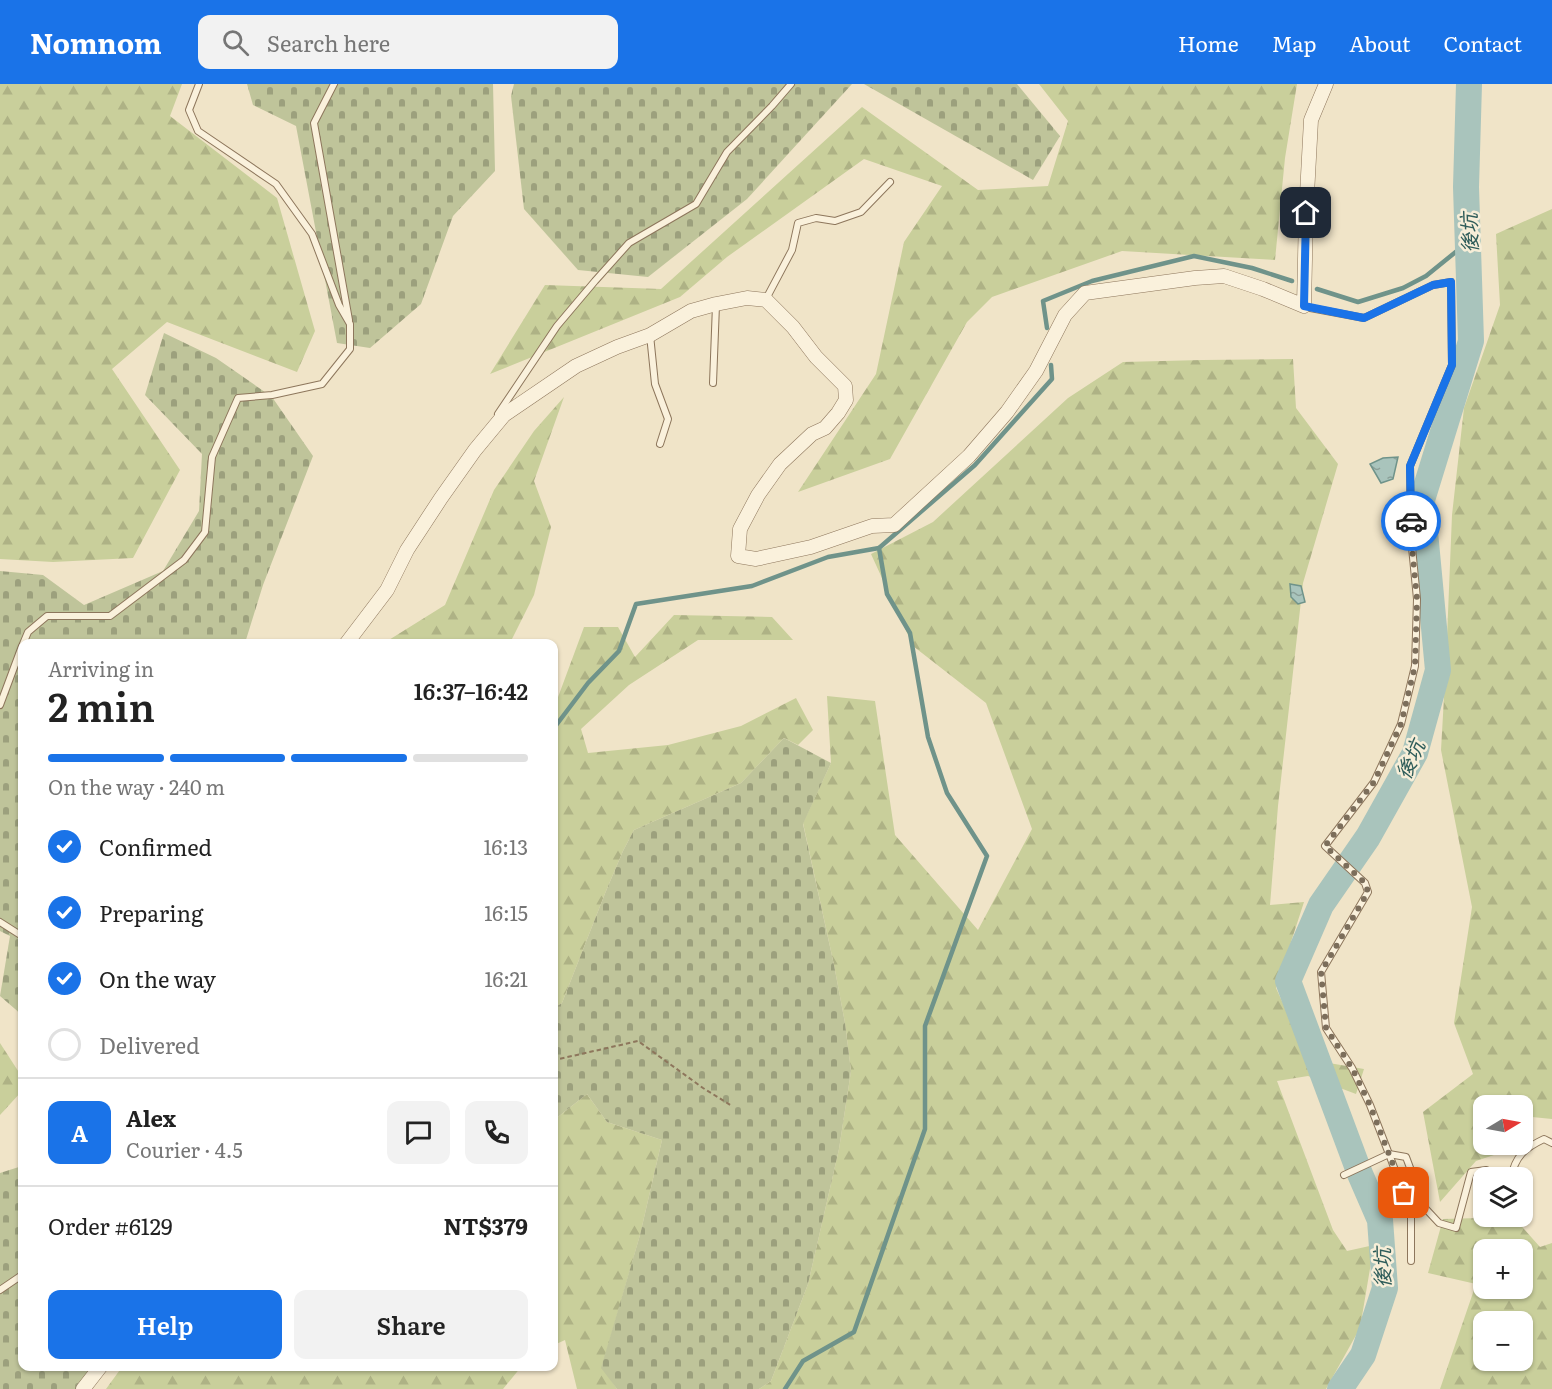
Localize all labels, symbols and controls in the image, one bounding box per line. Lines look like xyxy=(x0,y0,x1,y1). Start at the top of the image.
search box xyxy=(198,15,618,69)
text: Nomnom xyxy=(30,21,162,63)
icon: search xyxy=(219,26,252,59)
text: Search here xyxy=(267,26,390,59)
text: Home xyxy=(1178,27,1239,58)
text: Map xyxy=(1272,27,1316,58)
text: About xyxy=(1349,27,1411,58)
text: Contact xyxy=(1444,27,1522,58)
pin xyxy=(1280,187,1331,238)
icon: home xyxy=(1289,196,1322,229)
water label: 後坑 xyxy=(1452,209,1484,254)
courier xyxy=(1381,491,1441,551)
icon: car xyxy=(1395,505,1428,538)
text: Arriving in xyxy=(48,653,154,683)
text: 16:37–16:42 xyxy=(414,674,528,707)
text: 2 min xyxy=(48,676,155,734)
water label: 後坑 xyxy=(1387,732,1432,783)
text: On the way · 240 m xyxy=(48,771,225,801)
icon: check xyxy=(48,830,81,863)
text: Confirmed xyxy=(99,830,212,863)
text: 16:13 xyxy=(483,831,528,861)
icon: check xyxy=(48,896,81,929)
text: Preparing xyxy=(99,896,203,929)
text: 16:15 xyxy=(484,897,528,927)
icon: check xyxy=(48,962,81,995)
text: On the way xyxy=(99,962,216,995)
text: 16:21 xyxy=(484,963,528,993)
text: Delivered xyxy=(99,1028,200,1061)
north arrow xyxy=(1473,1095,1533,1155)
map controls xyxy=(1473,1095,1533,1371)
text: Alex xyxy=(126,1101,176,1134)
button: chat xyxy=(387,1101,450,1164)
button: phone xyxy=(465,1101,528,1164)
text: A xyxy=(71,1116,88,1149)
text: Courier · 4.5 xyxy=(126,1134,243,1164)
pin xyxy=(1378,1167,1429,1218)
button: layers xyxy=(1473,1167,1533,1227)
icon: bag xyxy=(1387,1176,1420,1209)
text: Order #6129 xyxy=(48,1209,172,1242)
text: NT$379 xyxy=(444,1209,528,1242)
button: + xyxy=(1473,1239,1533,1299)
water label: 後坑 xyxy=(1366,1245,1396,1288)
button: Help xyxy=(48,1290,282,1359)
button: Share xyxy=(294,1290,528,1359)
button: − xyxy=(1473,1311,1533,1371)

